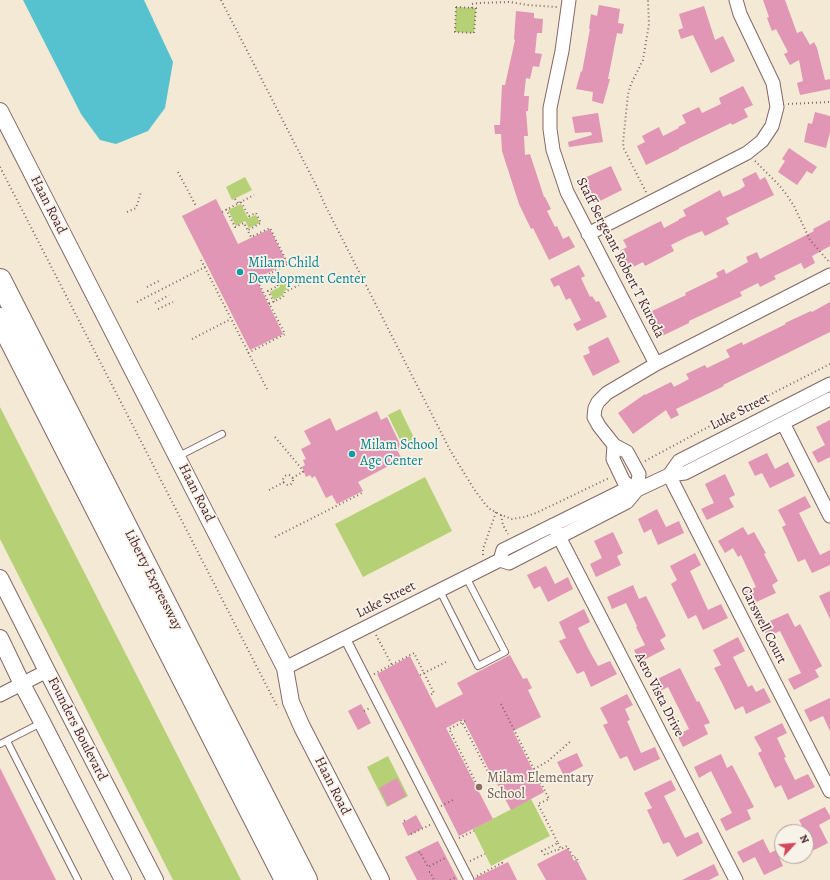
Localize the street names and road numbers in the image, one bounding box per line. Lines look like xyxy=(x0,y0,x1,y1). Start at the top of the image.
street label: Haan Road xyxy=(26,173,70,237)
street label: Staff Sergeant Robert T Kuroda xyxy=(572,175,668,341)
street label: Luke Street xyxy=(707,390,773,434)
street label: Haan Road xyxy=(174,461,218,525)
street label: Liberty Expressway xyxy=(120,527,186,633)
street label: Luke Street xyxy=(353,578,419,622)
street label: Carswell Court xyxy=(736,583,790,667)
street label: Aero Vista Drive xyxy=(631,650,687,740)
street label: Founders Boulevard xyxy=(44,674,110,784)
street label: Haan Road xyxy=(310,754,354,818)

